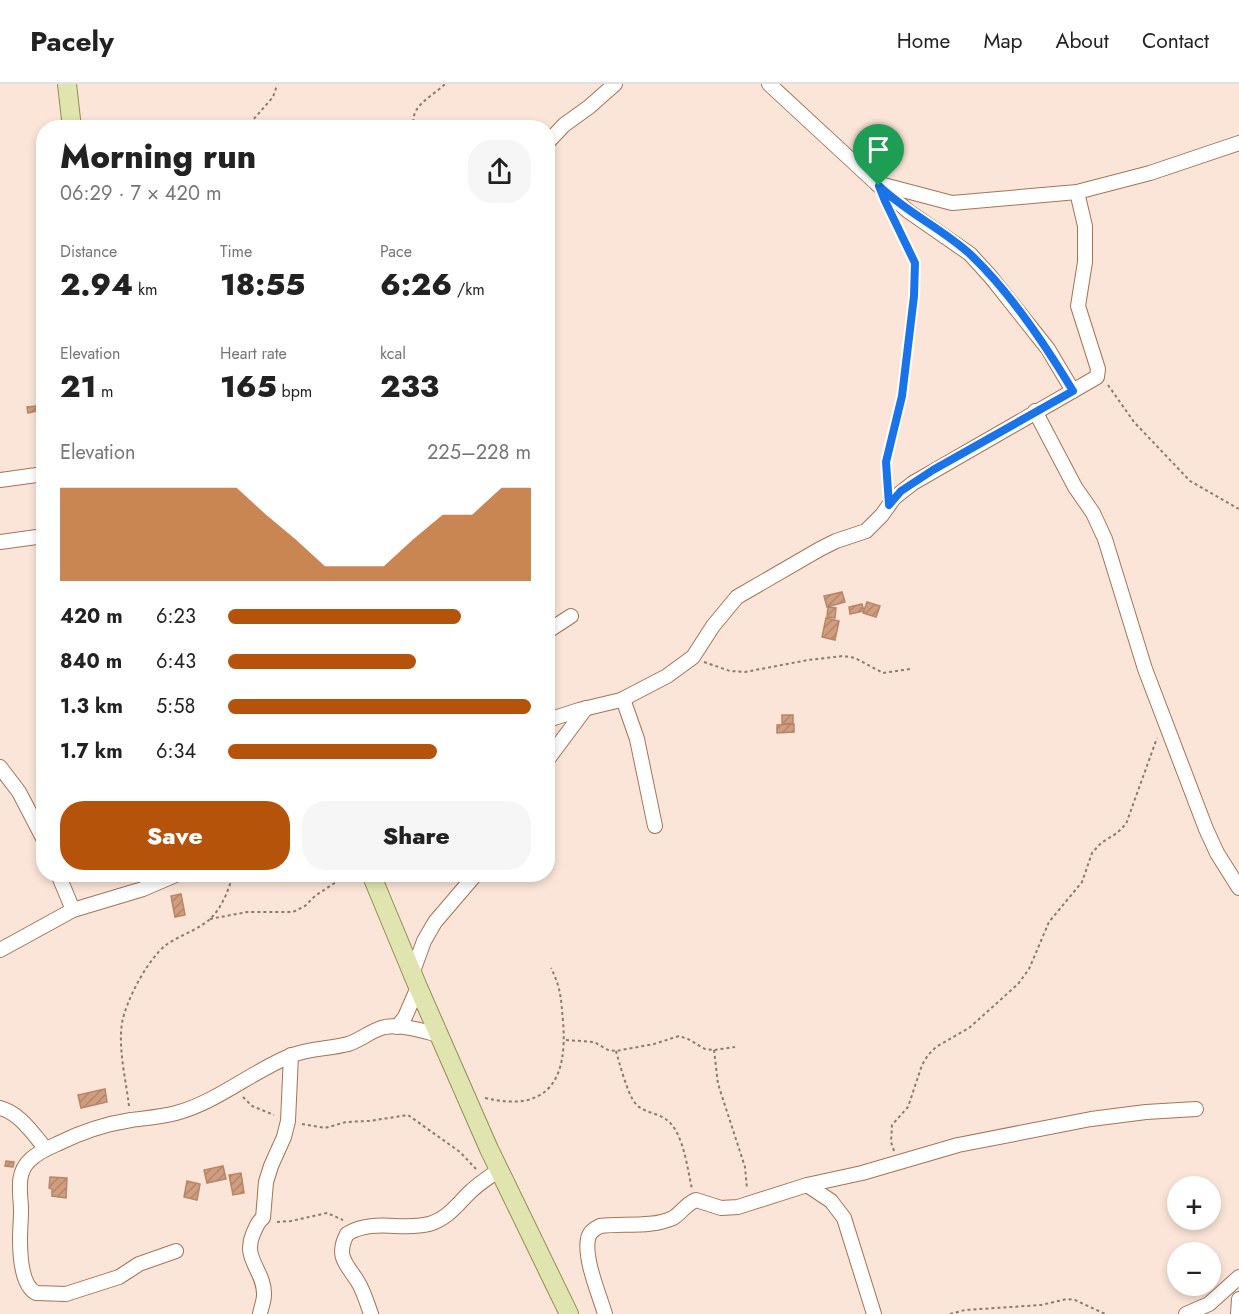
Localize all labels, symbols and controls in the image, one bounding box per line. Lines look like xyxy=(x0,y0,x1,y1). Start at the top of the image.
text: Pacely xyxy=(30,21,114,62)
text: Home xyxy=(897,26,950,56)
text: Map xyxy=(983,26,1023,56)
text: About xyxy=(1056,26,1109,56)
text: Contact xyxy=(1142,26,1209,56)
pin xyxy=(853,124,904,186)
text: Morning run xyxy=(60,133,256,180)
icon: arrive xyxy=(862,133,895,166)
button: share xyxy=(468,140,531,203)
text: 06:29 · 7 × 420 m xyxy=(60,179,221,208)
text: Distance xyxy=(60,240,117,263)
text: Time xyxy=(220,240,252,263)
text: Pace xyxy=(380,240,412,263)
text: 2.94 xyxy=(60,263,133,306)
text: 18:55 xyxy=(220,263,305,306)
text: 6:26 xyxy=(380,263,452,306)
text: km xyxy=(133,278,158,301)
text: /km xyxy=(452,278,485,301)
text: Elevation xyxy=(60,342,120,365)
text: Heart rate xyxy=(220,342,287,365)
text: kcal xyxy=(380,342,406,365)
text: 21 xyxy=(60,365,96,408)
text: 165 xyxy=(220,365,277,408)
text: 233 xyxy=(380,365,439,408)
text: m xyxy=(96,380,114,403)
text: bpm xyxy=(277,380,312,403)
text: Elevation xyxy=(60,438,135,467)
text: 225–228 m xyxy=(427,438,531,467)
text: 420 m xyxy=(60,602,123,631)
text: 6:23 xyxy=(156,602,196,631)
text: 840 m xyxy=(60,647,122,676)
text: 6:43 xyxy=(156,647,196,676)
text: 1.3 km xyxy=(60,692,123,721)
text: 5:58 xyxy=(156,692,195,721)
text: 1.7 km xyxy=(60,737,123,766)
text: 6:34 xyxy=(156,737,196,766)
button: Save xyxy=(60,801,290,870)
button: Share xyxy=(302,801,531,870)
map controls xyxy=(1167,1176,1221,1296)
button: + xyxy=(1167,1176,1221,1230)
button: − xyxy=(1167,1242,1221,1296)

